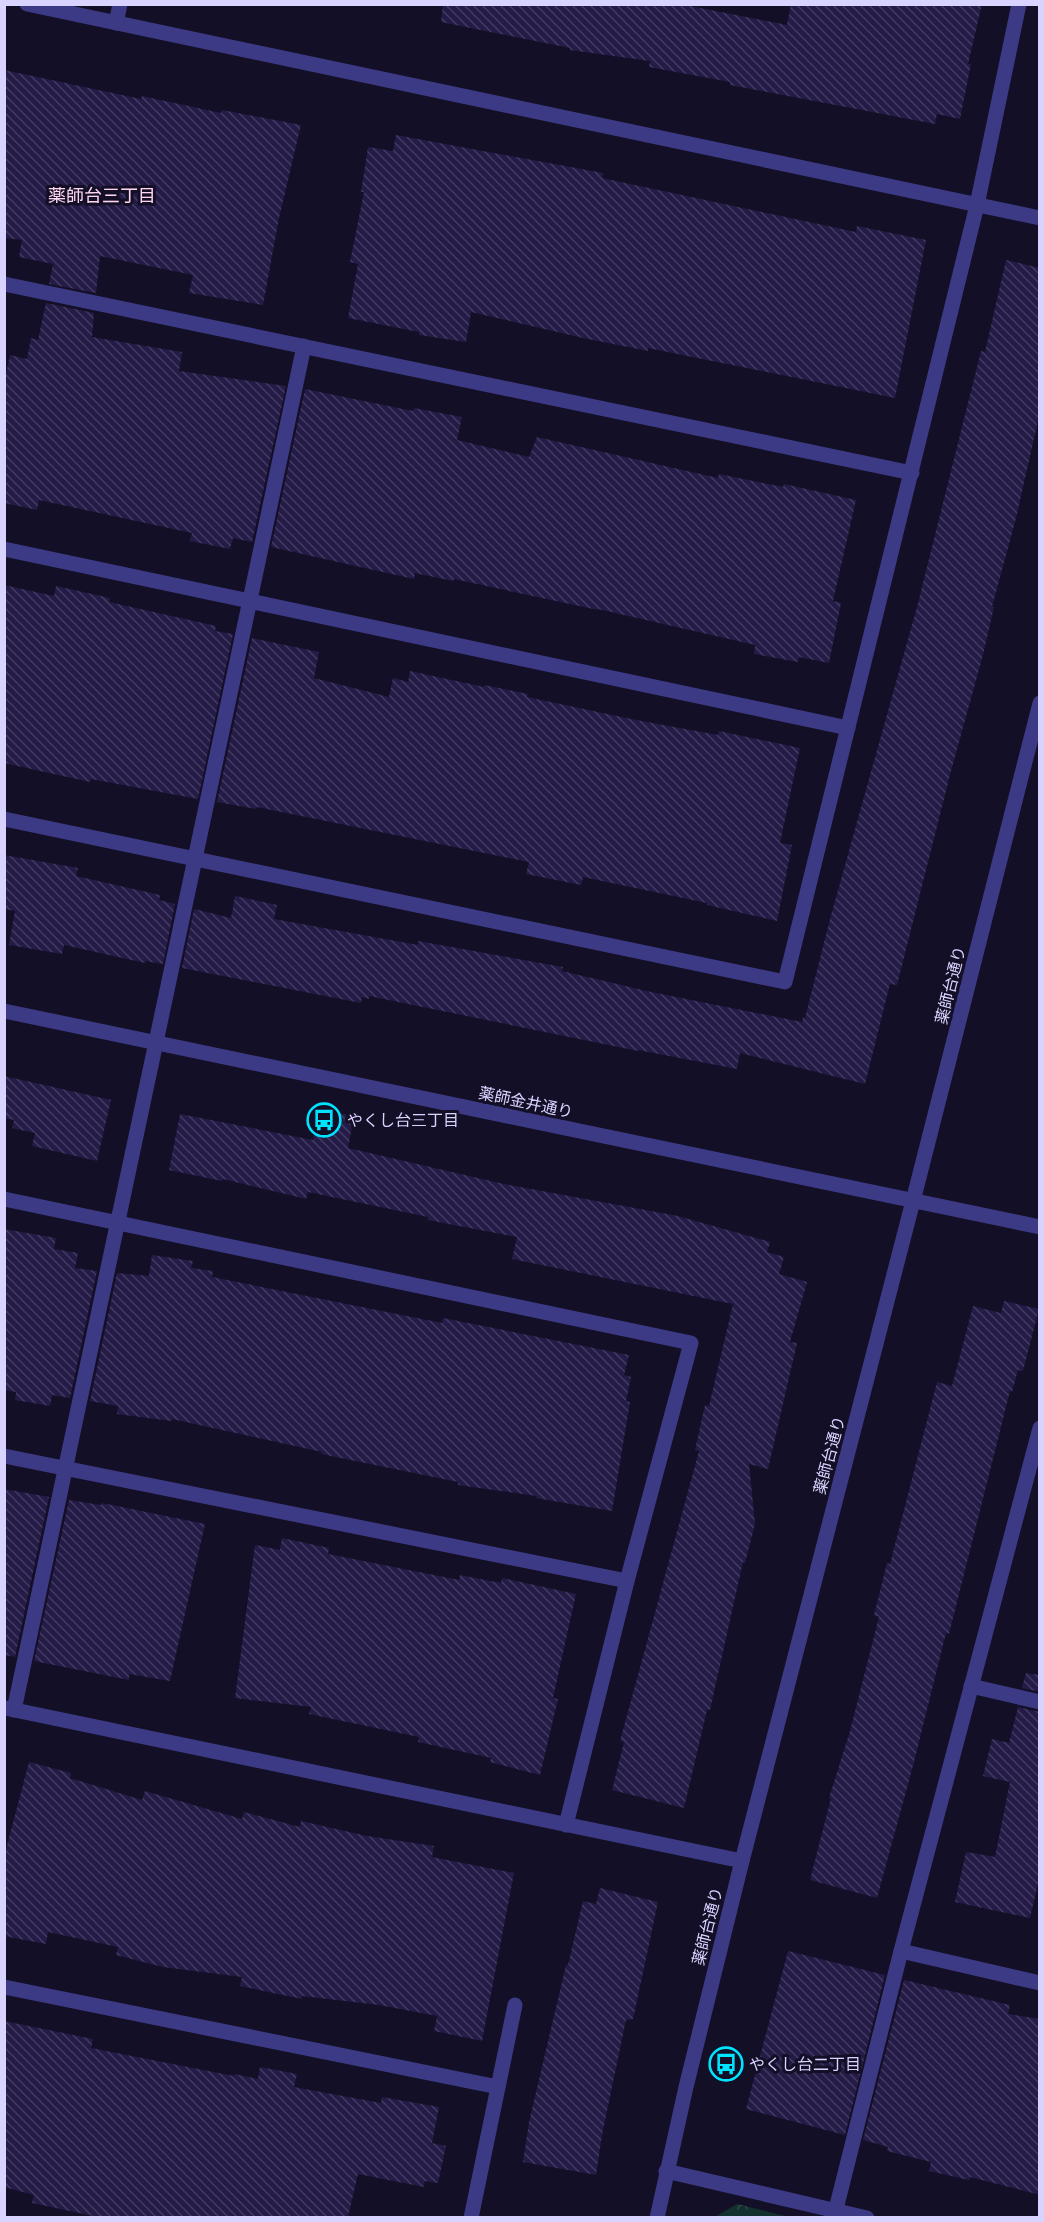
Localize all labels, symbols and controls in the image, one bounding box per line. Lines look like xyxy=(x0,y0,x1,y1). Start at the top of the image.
district label: 薬師台三丁目 xyxy=(48,185,156,207)
street label: 薬師台通り xyxy=(932,944,969,1026)
street label: 薬師金井通り xyxy=(477,1083,575,1122)
bus stop icon: やくし台三丁目 xyxy=(306,1102,342,1138)
place label: やくし台三丁目 xyxy=(347,1111,459,1130)
street label: 薬師台通り xyxy=(810,1414,849,1496)
street label: 薬師台通り xyxy=(689,1885,726,1967)
bus stop icon: やくし台二丁目 xyxy=(708,2046,744,2082)
place label: やくし台二丁目 xyxy=(749,2055,861,2074)

